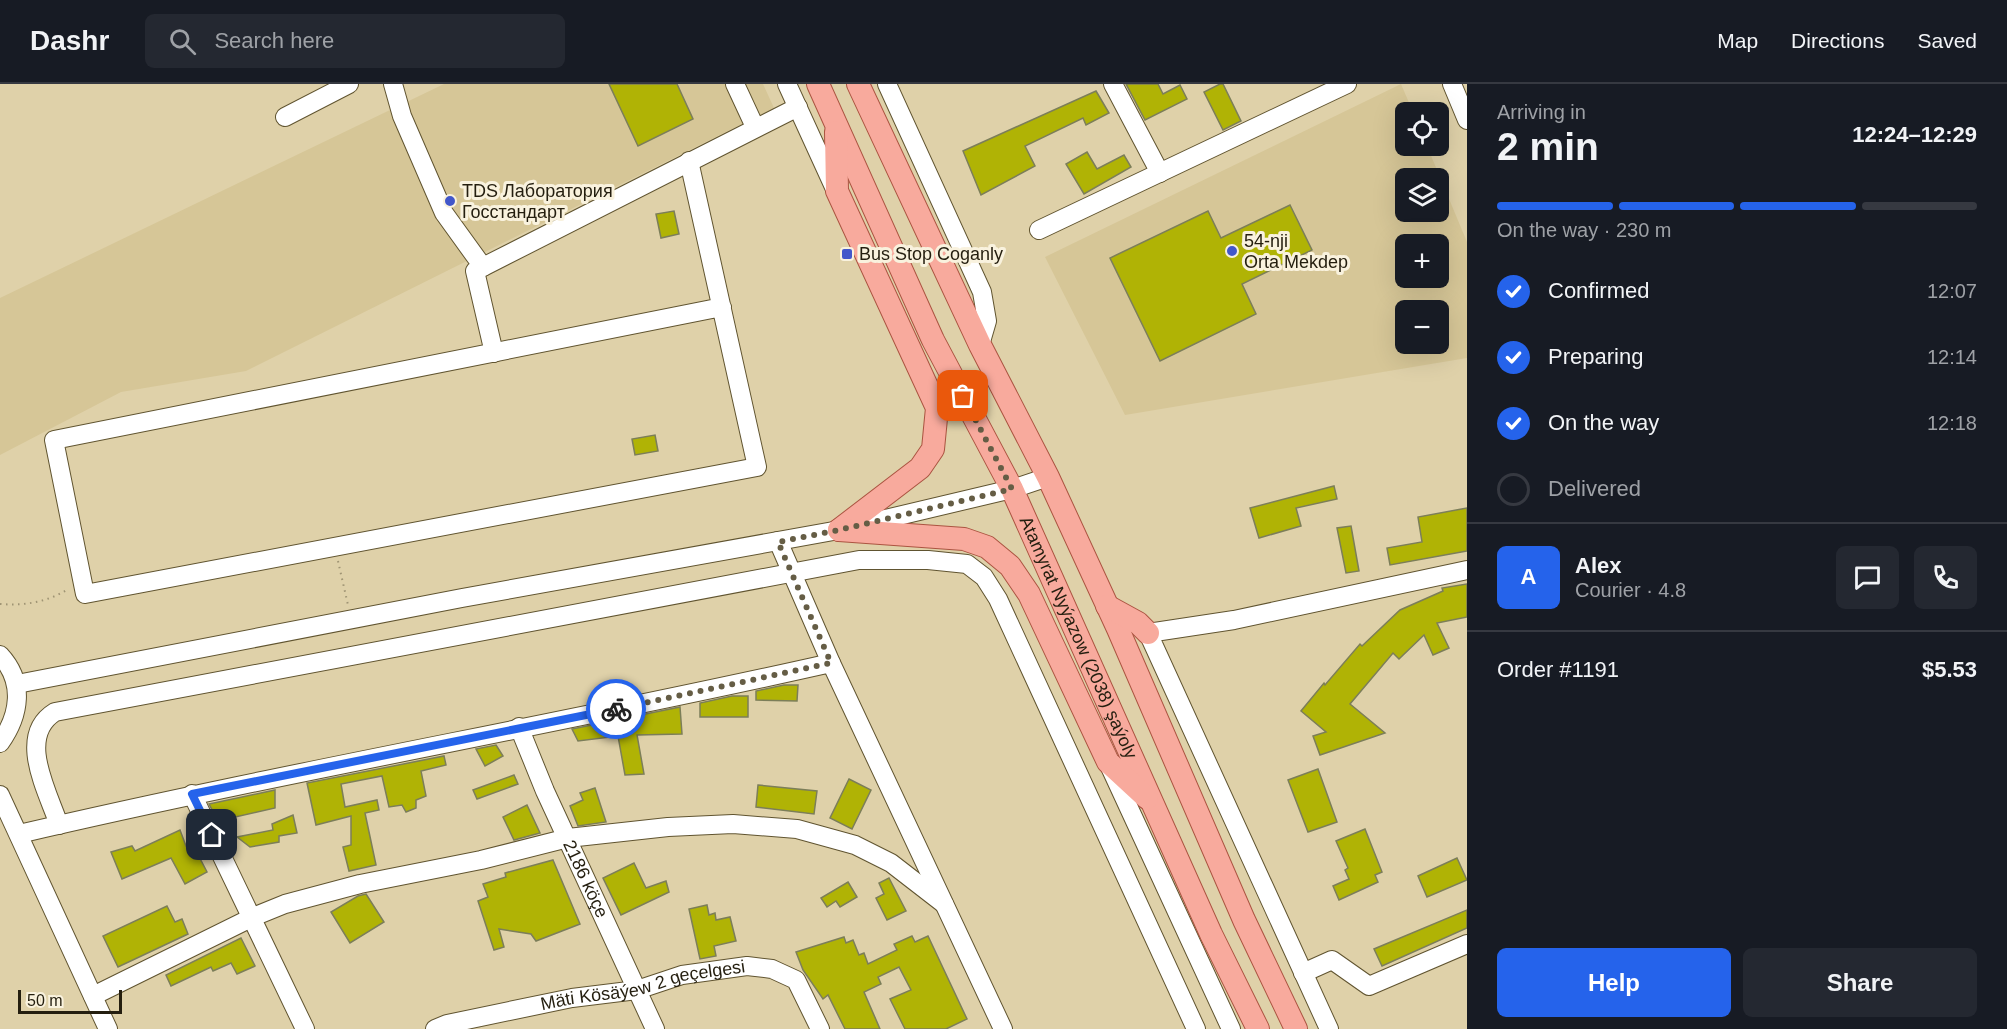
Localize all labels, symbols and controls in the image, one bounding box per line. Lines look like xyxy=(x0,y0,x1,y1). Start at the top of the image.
search box xyxy=(145,14,565,68)
text: Dashr xyxy=(30,25,109,56)
icon: search xyxy=(166,25,199,58)
text: Search here xyxy=(214,28,334,53)
text: Map xyxy=(1717,29,1758,52)
text: Directions xyxy=(1791,29,1884,52)
text: Saved xyxy=(1917,29,1977,52)
text: Arriving in xyxy=(1497,101,1586,123)
map controls xyxy=(1395,102,1449,354)
button: locate xyxy=(1395,102,1449,156)
text: 12:24–12:29 xyxy=(1852,122,1977,147)
text: 2 min xyxy=(1497,125,1599,168)
button: layers xyxy=(1395,168,1449,222)
place label: TDS Лаборатория Госстандарт xyxy=(462,181,613,222)
marker: TDS Лаборатория Госстандарт xyxy=(443,194,457,208)
text: On the way · 230 m xyxy=(1497,219,1672,241)
place label: 54-nji Orta Mekdep xyxy=(1244,231,1348,272)
button: + xyxy=(1395,234,1449,288)
place label: Bus Stop Coganly xyxy=(859,244,1003,264)
marker: 54-nji Orta Mekdep xyxy=(1225,244,1239,258)
marker: Bus Stop Coganly xyxy=(840,247,854,261)
icon: check xyxy=(1497,275,1530,308)
text: Confirmed xyxy=(1548,278,1649,303)
text: 12:07 xyxy=(1927,280,1977,302)
button: − xyxy=(1395,300,1449,354)
icon: check xyxy=(1497,341,1530,374)
text: Preparing xyxy=(1548,344,1643,369)
text: 12:14 xyxy=(1927,346,1977,368)
pin xyxy=(937,370,988,421)
icon: bag xyxy=(946,379,979,412)
icon: check xyxy=(1497,407,1530,440)
text: On the way xyxy=(1548,410,1659,435)
text: 12:18 xyxy=(1927,412,1977,434)
text: Delivered xyxy=(1548,476,1641,501)
street label: Atamyrat Nyýazow (2038) şaýoly xyxy=(1016,513,1141,762)
button: chat xyxy=(1836,546,1899,609)
button: phone xyxy=(1914,546,1977,609)
text: Alex xyxy=(1575,553,1621,578)
text: A xyxy=(1521,564,1536,589)
text: Courier · 4.8 xyxy=(1575,579,1686,601)
text: Order #1191 xyxy=(1497,657,1619,682)
text: $5.53 xyxy=(1922,657,1977,682)
courier xyxy=(586,679,646,739)
icon: bike xyxy=(600,693,633,726)
pin xyxy=(186,809,237,860)
icon: home xyxy=(195,818,228,851)
street label: 2186 köçe xyxy=(559,837,612,921)
button: Help xyxy=(1497,948,1731,1017)
button: Share xyxy=(1743,948,1977,1017)
street label: Mäti Kösäýew 2 geçelgesi xyxy=(539,956,746,1014)
scale bar xyxy=(18,987,122,1014)
text: 50 m xyxy=(27,992,63,1009)

